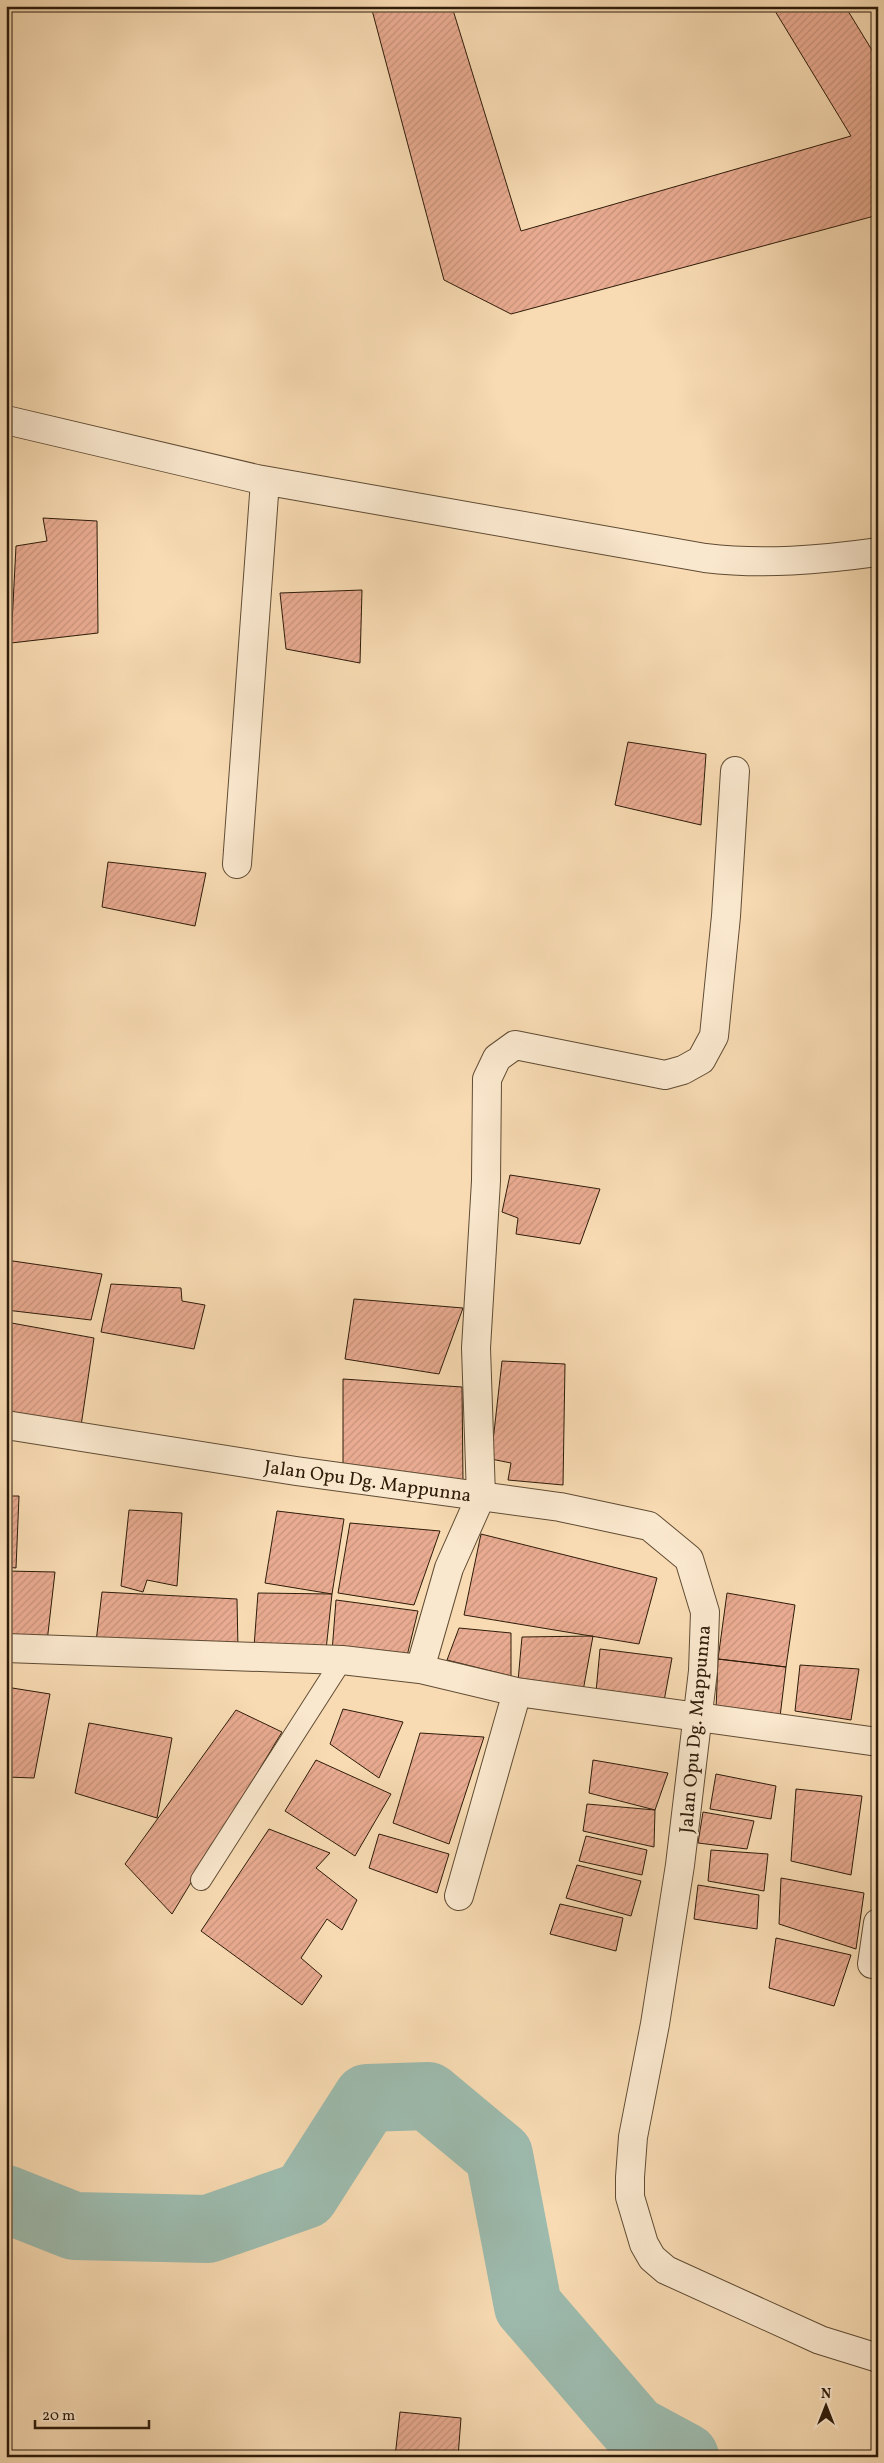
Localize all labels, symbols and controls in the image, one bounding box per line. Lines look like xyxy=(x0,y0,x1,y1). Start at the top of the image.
street label: Jalan Opu Dg. Mappunna xyxy=(262,1455,473,1509)
street label: Jalan Opu Dg. Mappunna xyxy=(674,1624,718,1834)
north arrow xyxy=(802,2380,852,2430)
text: N xyxy=(821,2385,831,2404)
scale bar xyxy=(35,2398,149,2430)
text: 20 m xyxy=(42,2406,75,2427)

